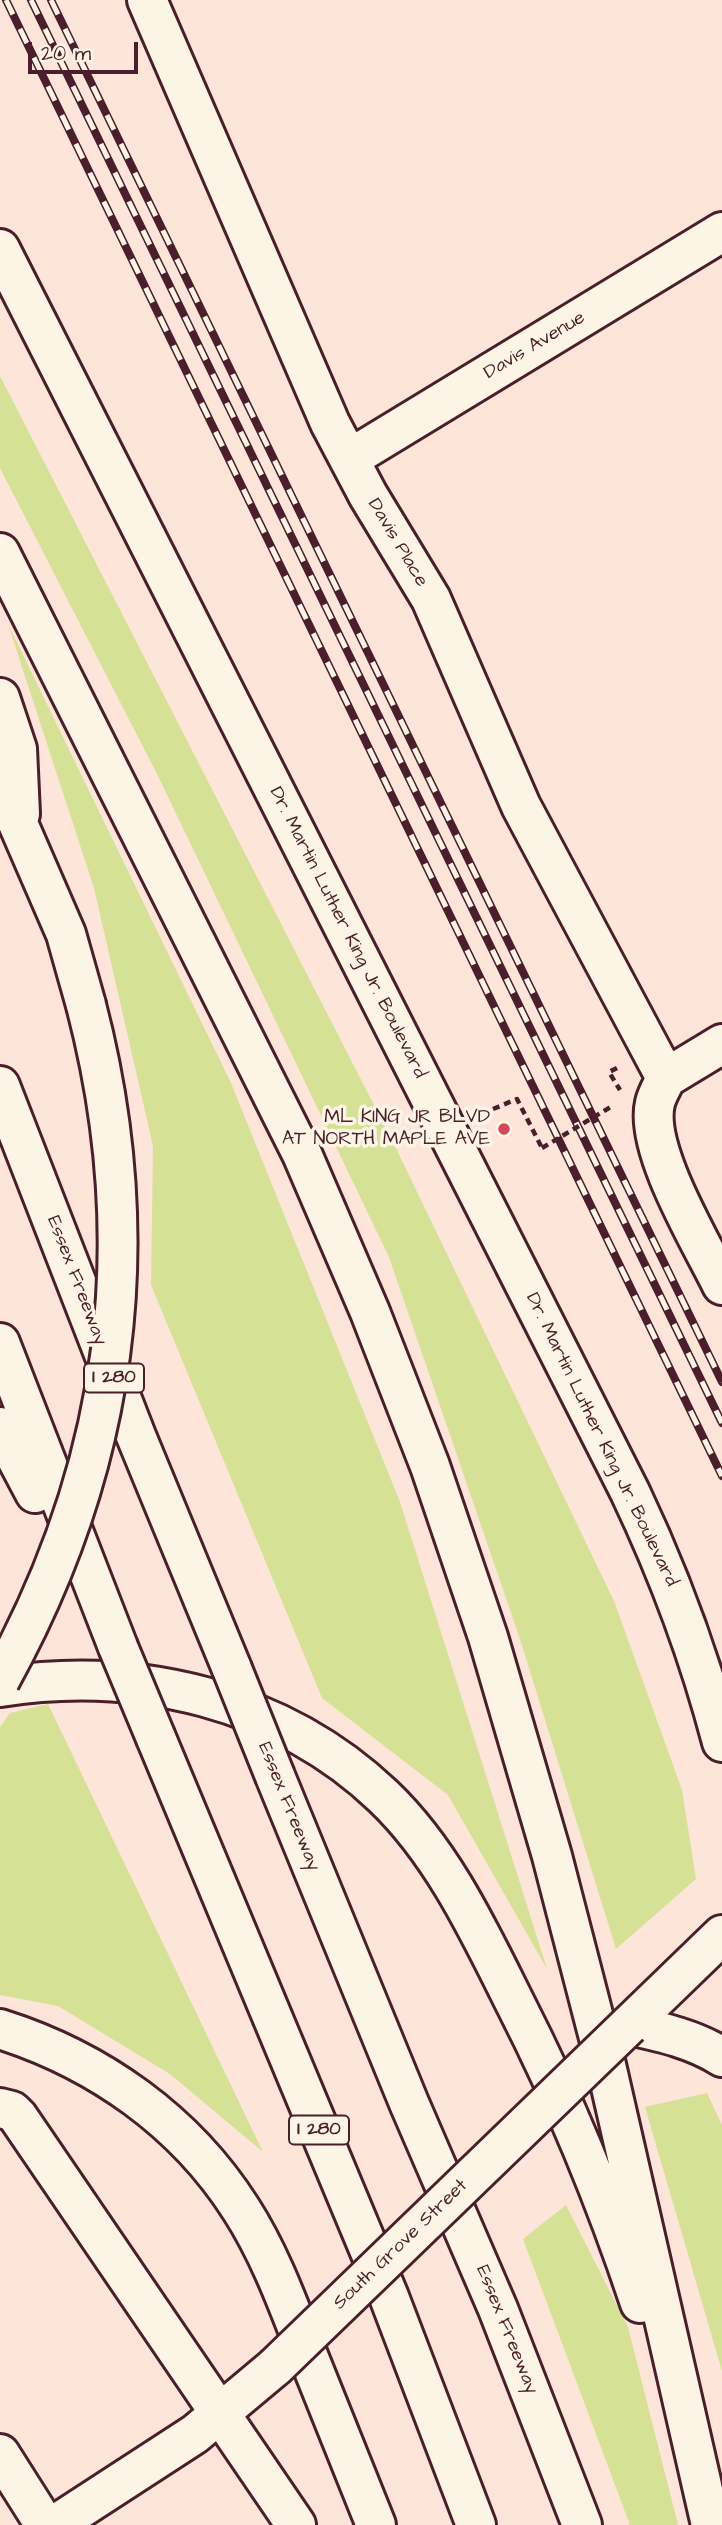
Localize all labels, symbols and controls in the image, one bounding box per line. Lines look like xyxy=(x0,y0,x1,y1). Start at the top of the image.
scale bar xyxy=(32,28,142,72)
text: 20 m xyxy=(41,39,91,68)
street label: Davis Avenue xyxy=(480,307,590,385)
street label: Davis Place xyxy=(362,495,432,591)
street label: Dr. Martin Luther King Jr. Boulevard xyxy=(263,784,431,1082)
place label: ML KING JR BLVD AT NORTH MAPLE AVE xyxy=(282,1107,490,1151)
marker: ML KING JR BLVD AT NORTH MAPLE AVE xyxy=(496,1121,512,1137)
street label: Essex Freeway xyxy=(41,1213,111,1349)
street label: Dr. Martin Luther King Jr. Boulevard xyxy=(520,1289,682,1591)
road number: I 280 xyxy=(84,1364,144,1392)
street label: Essex Freeway xyxy=(252,1739,324,1875)
road number: I 280 xyxy=(289,2116,349,2144)
street label: South Grove Street xyxy=(329,2175,473,2315)
street label: Essex Freeway xyxy=(470,2262,542,2398)

